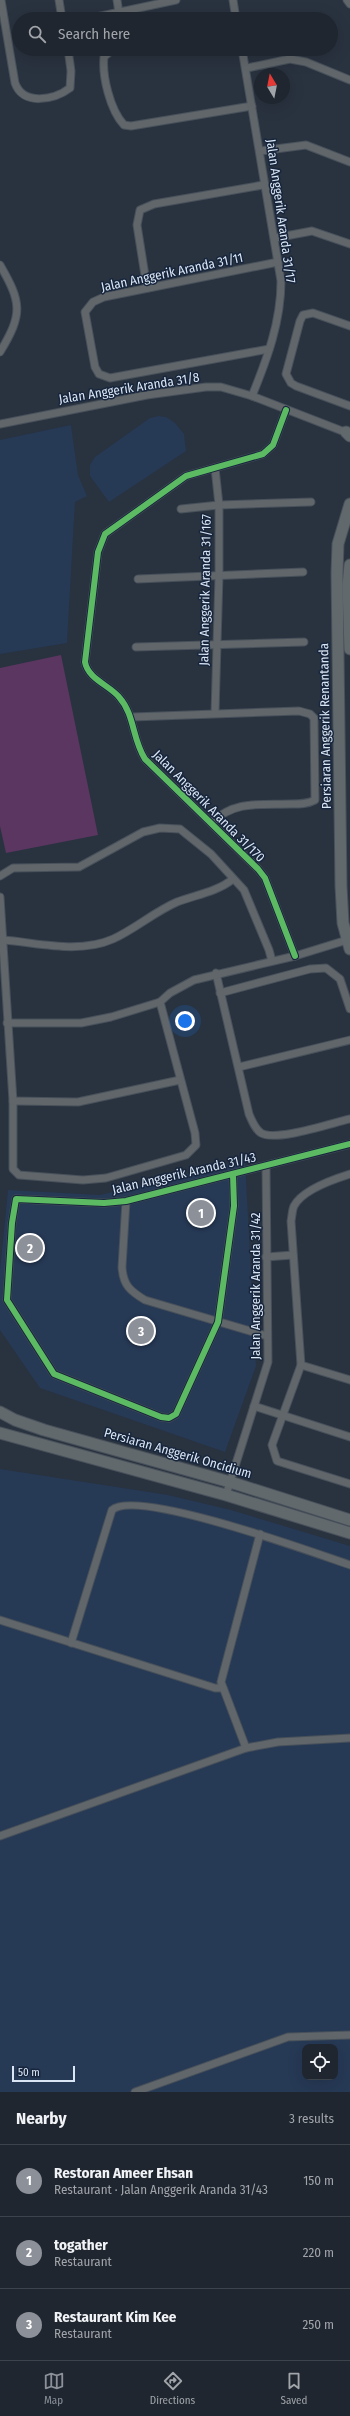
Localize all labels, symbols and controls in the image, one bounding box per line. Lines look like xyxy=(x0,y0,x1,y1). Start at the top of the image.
search box xyxy=(12,12,338,56)
icon: search xyxy=(26,23,48,45)
text: Search here xyxy=(58,25,130,43)
north arrow xyxy=(254,68,290,104)
street label: Jalan Anggerik Aranda 31/17 xyxy=(263,138,299,284)
street label: Jalan Anggerik Aranda 31/11 xyxy=(100,250,244,294)
street label: Jalan Anggerik Aranda 31/8 xyxy=(58,369,200,407)
street label: Jalan Anggerik Aranda 31/167 xyxy=(196,514,214,666)
street label: Persiaran Anggerik Renantanda xyxy=(316,643,334,809)
street label: Jalan Anggerik Aranda 31/170 xyxy=(150,747,268,865)
your location xyxy=(175,1011,195,1031)
street label: Jalan Anggerik Aranda 31/43 xyxy=(111,1149,257,1197)
pin: 1 xyxy=(188,1198,214,1228)
street label: Jalan Anggerik Aranda 31/42 xyxy=(248,1212,263,1359)
pin: 2 xyxy=(17,1233,43,1263)
pin: 3 xyxy=(128,1316,154,1346)
street label: Persiaran Anggerik Oncidium xyxy=(103,1425,253,1481)
map controls xyxy=(302,2044,338,2080)
button: locate xyxy=(302,2044,338,2080)
scale bar xyxy=(12,2064,75,2083)
text: 50 m xyxy=(18,2066,40,2079)
text: Nearby xyxy=(16,2108,67,2129)
text: 3 results xyxy=(289,2111,334,2126)
text: Restoran Ameer Ehsan xyxy=(54,2164,193,2182)
text: 1 xyxy=(26,2173,32,2188)
text: 150 m xyxy=(303,2173,334,2188)
text: Restaurant · Jalan Anggerik Aranda 31/43 xyxy=(54,2182,268,2197)
text: togather xyxy=(54,2236,108,2254)
text: 2 xyxy=(26,2245,32,2260)
text: 220 m xyxy=(303,2245,334,2260)
text: Restaurant xyxy=(54,2254,112,2269)
text: Restaurant Kim Kee xyxy=(54,2308,176,2326)
text: 3 xyxy=(26,2317,32,2332)
text: 250 m xyxy=(302,2317,334,2332)
text: Restaurant xyxy=(54,2326,112,2341)
tab: Map xyxy=(43,2370,65,2407)
tab: Directions xyxy=(150,2370,195,2407)
tab: Saved xyxy=(281,2370,307,2407)

